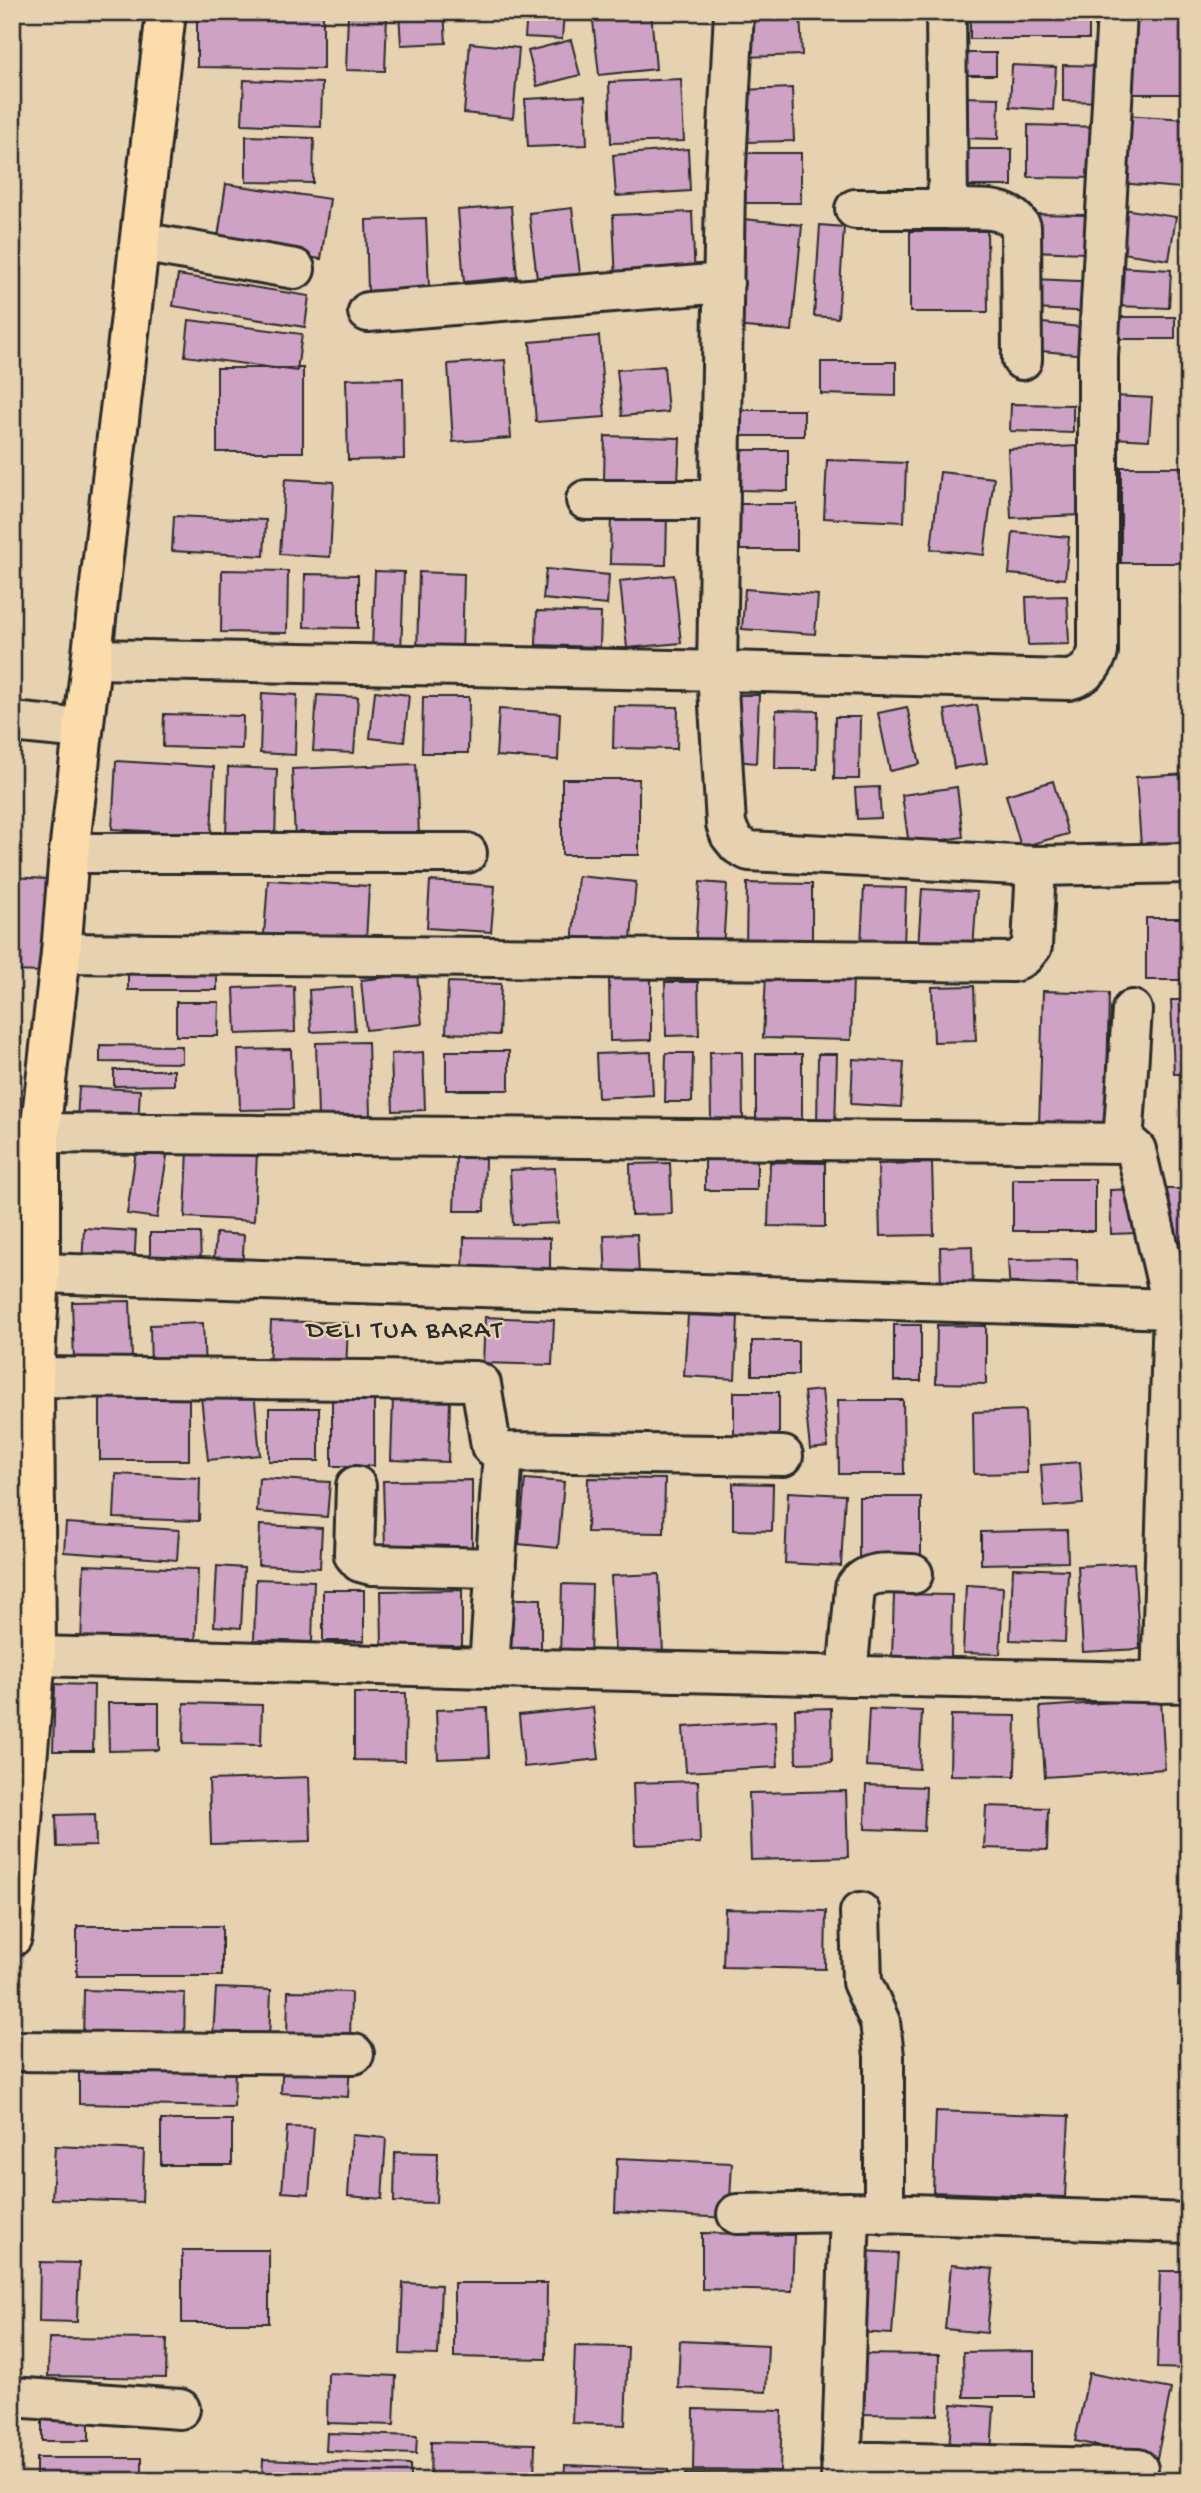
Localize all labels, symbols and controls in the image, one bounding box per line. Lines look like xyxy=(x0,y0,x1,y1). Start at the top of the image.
district label: DELI TUA BARAT xyxy=(304,1317,504,1348)

